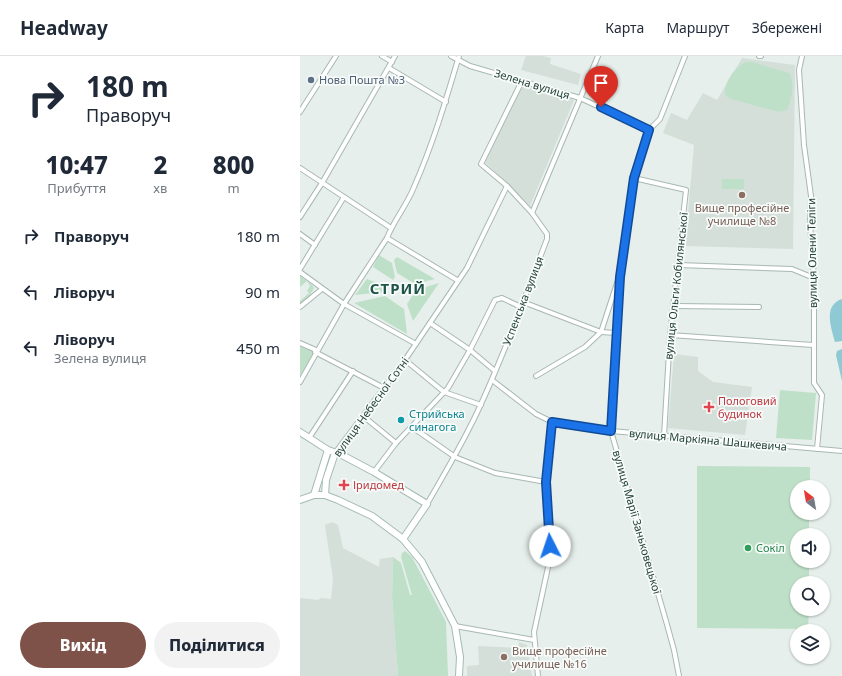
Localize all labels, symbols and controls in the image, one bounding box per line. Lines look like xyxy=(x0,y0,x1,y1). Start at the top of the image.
text: Headway xyxy=(20,15,108,41)
text: Карта xyxy=(605,18,644,37)
text: Маршрут xyxy=(666,18,730,37)
text: Збережені xyxy=(752,18,822,37)
street label: Зелена вулиця xyxy=(493,65,572,102)
pin xyxy=(584,66,618,107)
text: 180 m xyxy=(86,67,169,105)
icon: right xyxy=(20,72,72,124)
place label: Нова Пошта №3 xyxy=(319,72,405,87)
icon: arrive xyxy=(590,72,612,94)
marker: Нова Пошта №3 xyxy=(306,75,316,85)
text: Праворуч xyxy=(86,103,171,127)
text: 10:47 xyxy=(46,148,108,181)
text: 2 xyxy=(153,148,167,181)
text: 800 xyxy=(213,148,254,181)
text: Прибуття xyxy=(47,179,106,197)
text: хв xyxy=(153,179,167,197)
text: m xyxy=(228,179,240,197)
marker: Вище професійне училище №8 xyxy=(737,190,747,200)
street label: вулиця Олени Теліги xyxy=(803,198,820,308)
place label: Вище професійне училище №8 xyxy=(695,200,789,228)
street label: вулиця Ольги Кобилянської xyxy=(660,211,691,360)
icon: right xyxy=(20,225,42,247)
text: Праворуч xyxy=(54,226,129,246)
text: 180 m xyxy=(236,226,280,246)
street label: Успенська вулиця xyxy=(499,254,546,348)
district label: СТРИЙ xyxy=(370,278,426,298)
icon: left xyxy=(20,281,42,303)
text: Ліворуч xyxy=(54,282,115,302)
text: 90 m xyxy=(245,282,280,302)
text: Ліворуч xyxy=(54,329,115,349)
icon: left xyxy=(20,337,42,359)
text: 450 m xyxy=(236,338,280,358)
text: Зелена вулиця xyxy=(54,349,146,367)
street label: вулиця Небесної Сотні xyxy=(329,354,412,460)
place label: Пологовий будинок xyxy=(718,393,777,421)
marker: Пологовий будинок xyxy=(703,401,715,413)
place label: Стрийська синагога xyxy=(409,406,465,434)
marker: Стрийська синагога xyxy=(396,415,406,425)
street label: вулиця Маркіяна Шашкевича xyxy=(628,425,788,454)
street label: вулиця Марії Заньковецької xyxy=(610,448,665,596)
place label: Іридомед xyxy=(353,477,404,492)
marker: Іридомед xyxy=(338,479,350,491)
north arrow xyxy=(790,480,830,520)
map controls xyxy=(790,480,830,664)
position arrow xyxy=(529,525,571,567)
button: sound xyxy=(790,528,830,568)
place label: Сокіл xyxy=(756,540,785,555)
marker: Сокіл xyxy=(743,543,753,553)
button: search xyxy=(790,576,830,616)
button: Вихід xyxy=(20,622,146,668)
button: Поділитися xyxy=(154,622,280,668)
button: layers xyxy=(790,624,830,664)
place label: Вище професійне училище №16 xyxy=(512,643,607,671)
marker: Вище професійне училище №16 xyxy=(499,652,509,662)

